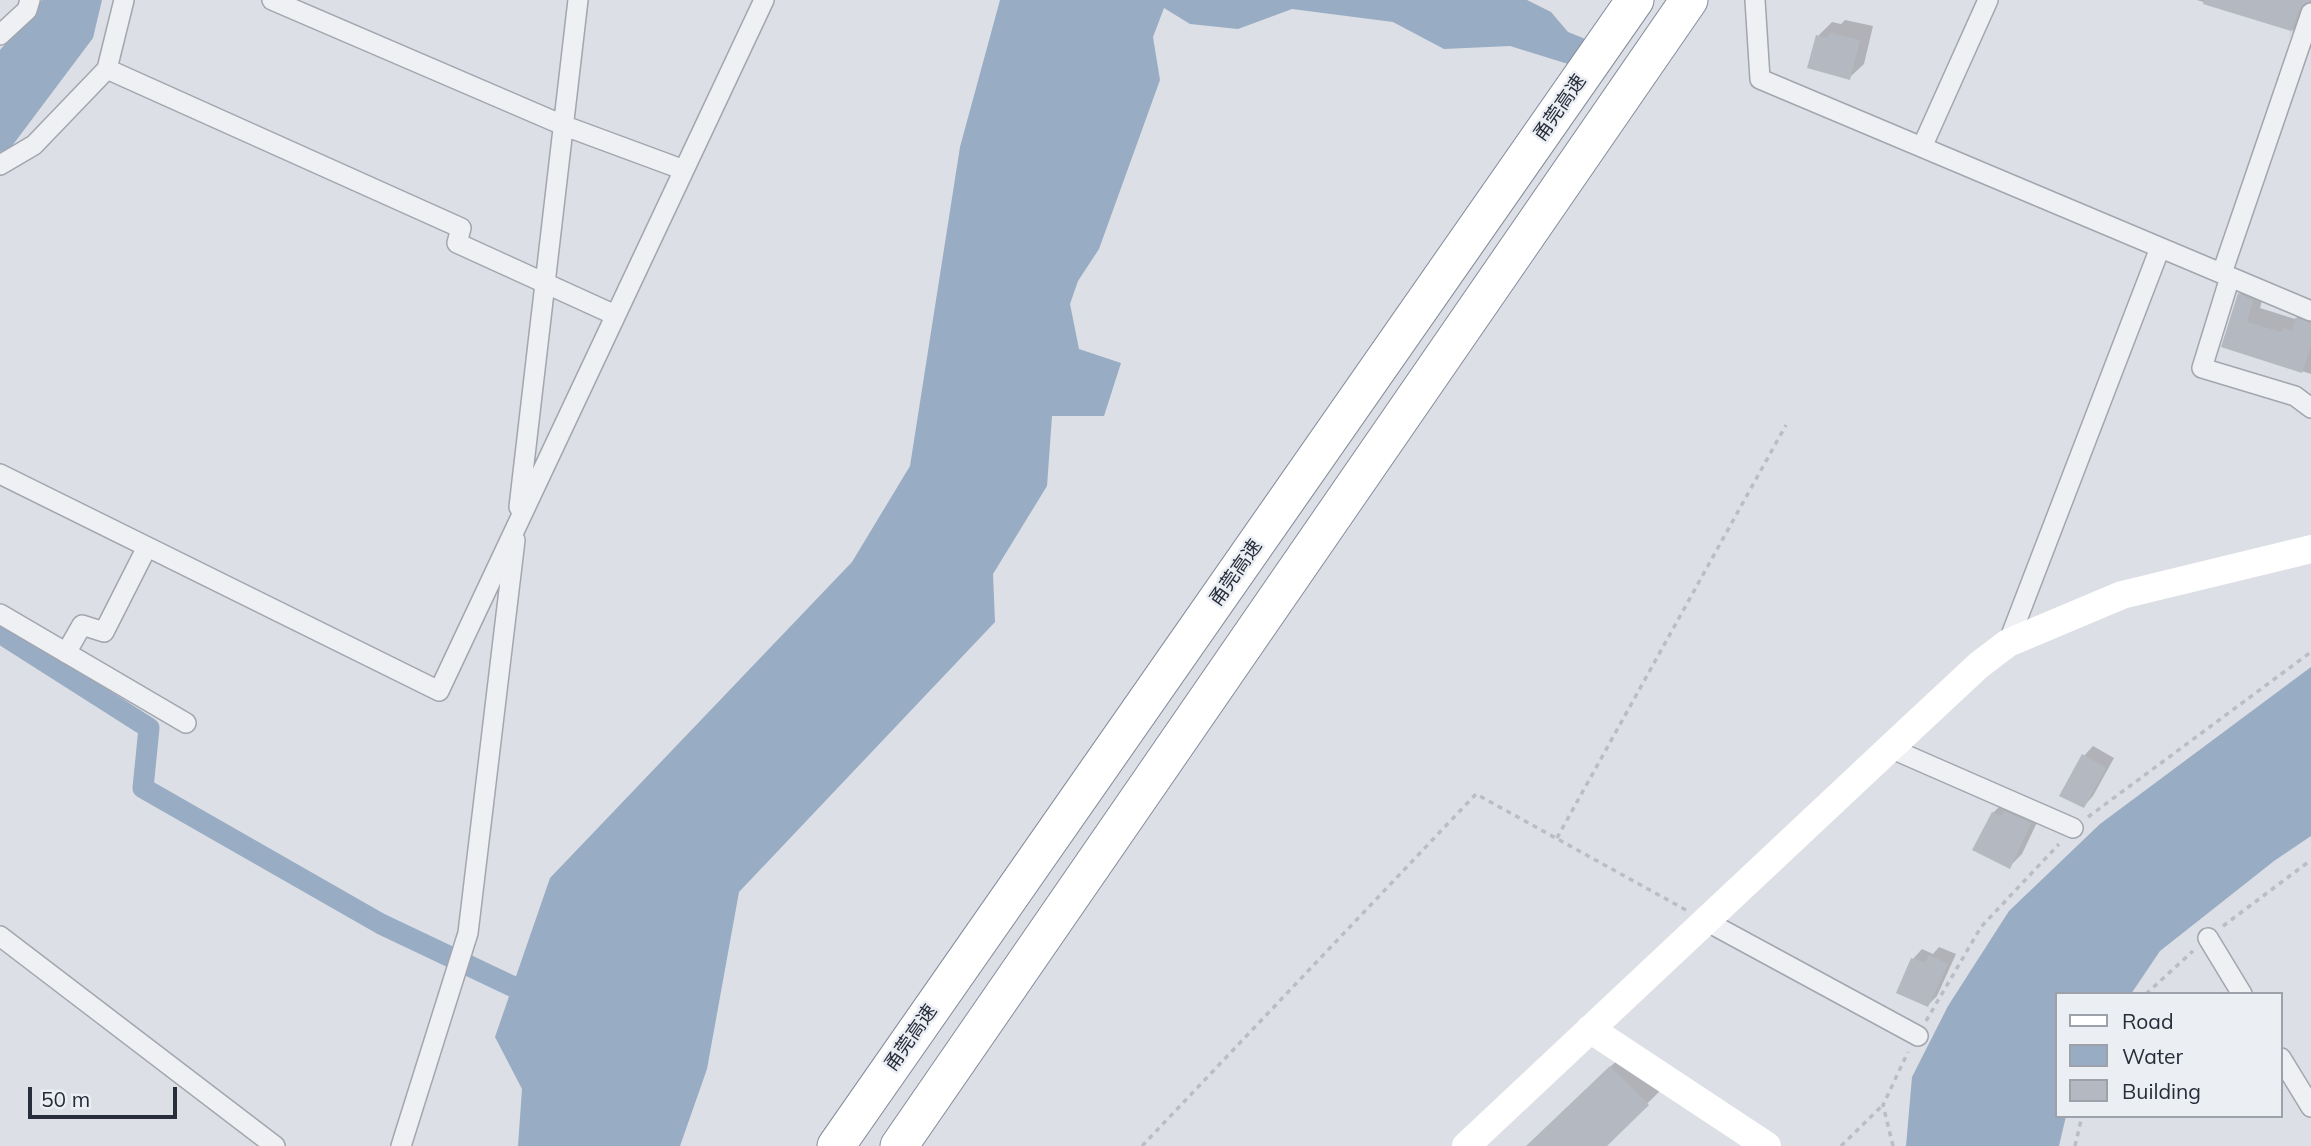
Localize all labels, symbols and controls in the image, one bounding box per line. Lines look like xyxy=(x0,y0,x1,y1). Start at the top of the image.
street label: 甬莞高速 xyxy=(1529,70,1591,146)
street label: 甬莞高速 xyxy=(1205,535,1267,611)
legend xyxy=(2056,992,2283,1118)
street label: 甬莞高速 xyxy=(880,1000,942,1076)
text: Road xyxy=(2122,1008,2173,1034)
text: Water xyxy=(2122,1043,2183,1069)
scale bar xyxy=(32,1072,180,1116)
text: Building xyxy=(2122,1078,2201,1104)
text: 50 m xyxy=(41,1086,90,1112)

